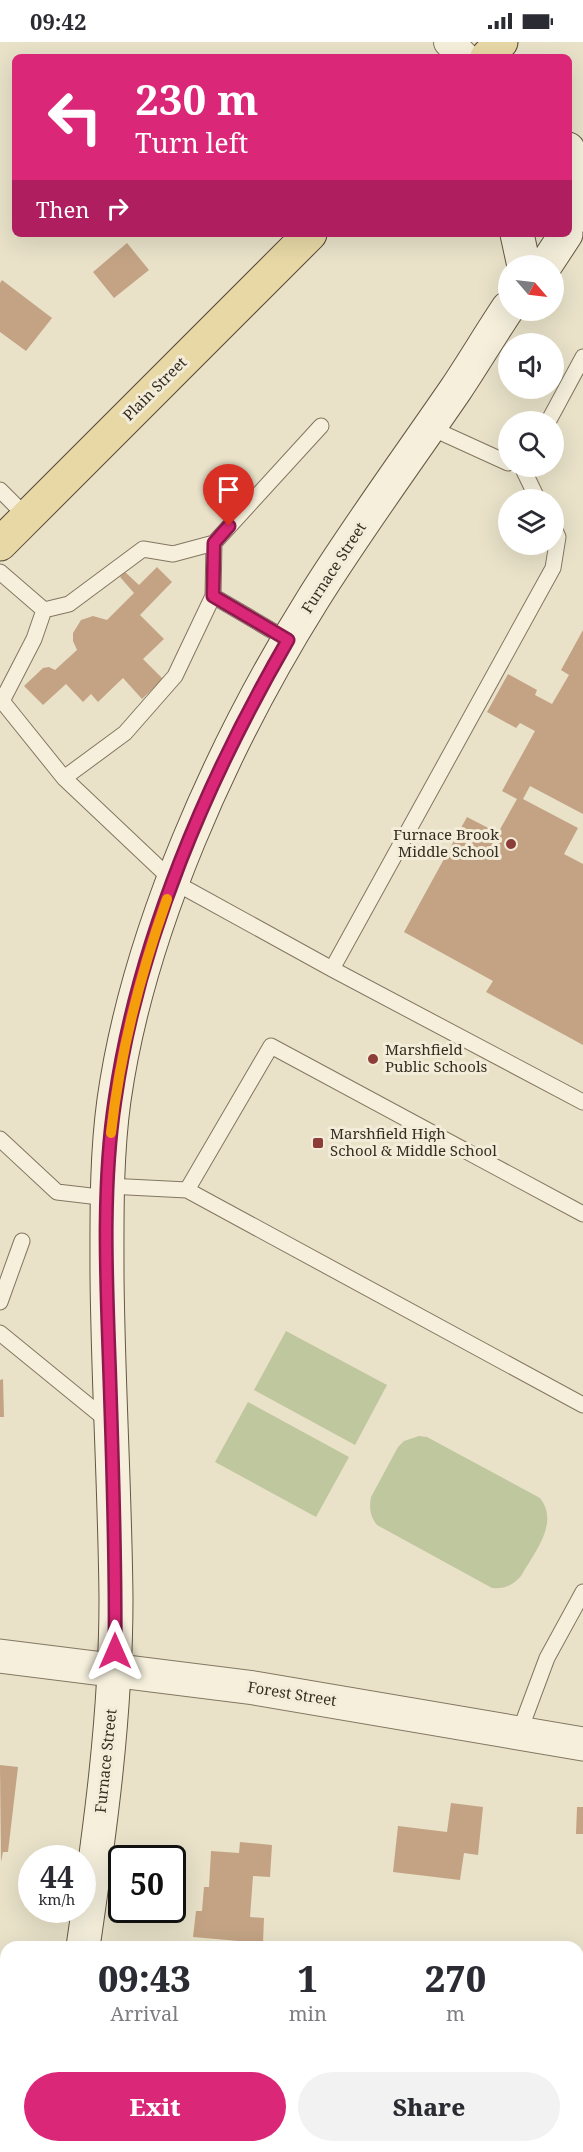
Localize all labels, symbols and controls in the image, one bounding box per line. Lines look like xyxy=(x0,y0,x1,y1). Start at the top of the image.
text: 09:42 xyxy=(30,6,86,36)
text: 230 m xyxy=(135,70,259,127)
icon: left xyxy=(36,78,114,156)
text: Turn left xyxy=(135,124,248,161)
icon: right xyxy=(101,192,134,225)
text: Then xyxy=(36,194,89,224)
north arrow xyxy=(498,255,564,321)
map controls xyxy=(498,255,564,555)
button: sound xyxy=(498,333,564,399)
street label: Plain Street xyxy=(118,352,190,424)
button: search xyxy=(498,411,564,477)
pin xyxy=(203,464,254,526)
icon: arrive xyxy=(212,473,245,506)
button: layers xyxy=(498,489,564,555)
street label: Furnace Street xyxy=(296,518,370,617)
place label: Furnace Brook Middle School xyxy=(393,824,499,861)
marker: Furnace Brook Middle School xyxy=(504,837,518,851)
place label: Marshfield Public Schools xyxy=(385,1039,488,1076)
marker: Marshfield Public Schools xyxy=(366,1052,380,1066)
place label: Marshfield High School & Middle School xyxy=(330,1123,497,1160)
marker: Marshfield High School & Middle School xyxy=(311,1136,325,1150)
position arrow xyxy=(83,1619,147,1683)
street label: Forest Street xyxy=(246,1676,338,1710)
street label: Furnace Street xyxy=(90,1708,120,1814)
speed limit sign: 50 xyxy=(108,1845,186,1923)
text: 44 xyxy=(40,1856,74,1897)
text: km/h xyxy=(39,1889,75,1909)
text: 09:43 xyxy=(98,1954,191,2003)
text: 1 xyxy=(298,1954,318,2003)
text: 270 xyxy=(425,1954,486,2003)
text: Arrival xyxy=(110,2000,179,2027)
text: min xyxy=(289,2000,327,2027)
text: m xyxy=(446,2000,465,2027)
button: Exit xyxy=(24,2072,286,2141)
button: Share xyxy=(298,2072,560,2141)

